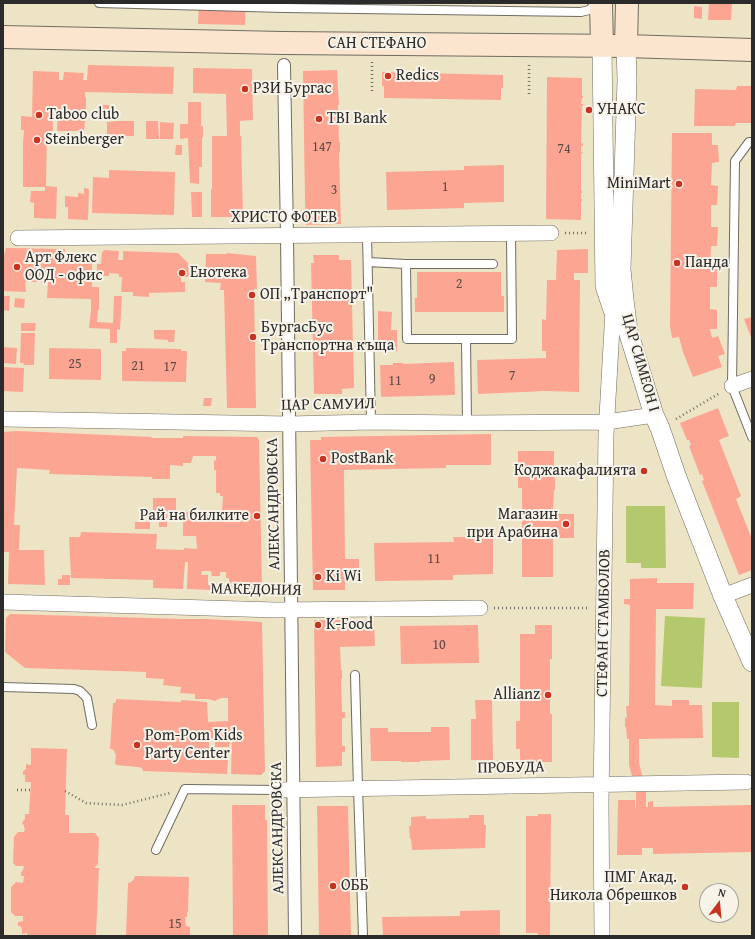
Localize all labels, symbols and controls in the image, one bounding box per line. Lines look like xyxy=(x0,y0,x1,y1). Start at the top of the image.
street label: САН СТЕФАНО xyxy=(328,34,426,54)
place label: Redics xyxy=(396,66,439,86)
marker: Redics xyxy=(383,71,393,81)
place label: РЗИ Бургас xyxy=(253,79,332,99)
marker: РЗИ Бургас xyxy=(240,84,250,94)
place label: УНАКС xyxy=(597,100,646,120)
place label: Taboo club xyxy=(47,105,119,125)
marker: УНАКС xyxy=(584,105,594,115)
place label: TBI Bank xyxy=(327,109,387,129)
marker: Taboo club xyxy=(34,110,44,120)
marker: TBI Bank xyxy=(314,114,324,124)
place label: Steinberger xyxy=(45,130,124,150)
marker: Steinberger xyxy=(32,135,42,145)
house number: 147 xyxy=(312,139,332,155)
house number: 74 xyxy=(557,141,571,157)
place label: MiniMart xyxy=(607,174,671,194)
house number: 1 xyxy=(442,179,448,195)
marker: MiniMart xyxy=(674,179,684,189)
house number: 3 xyxy=(331,182,337,198)
street label: ХРИСТО ФОТЕВ xyxy=(231,208,337,228)
place label: Арт Флекс ООД - офис xyxy=(25,248,103,286)
place label: Панда xyxy=(685,253,729,273)
marker: Панда xyxy=(672,258,682,268)
marker: Арт Флекс ООД - офис xyxy=(12,262,22,272)
place label: Енотека xyxy=(190,263,247,283)
marker: Енотека xyxy=(177,268,187,278)
house number: 2 xyxy=(456,276,462,292)
place label: ОП „Транспорт" xyxy=(260,285,373,305)
marker: ОП „Транспорт" xyxy=(247,290,257,300)
street label: ЦАР СИМЕОН I xyxy=(617,312,663,414)
place label: БургасБус Транспортна къща xyxy=(261,318,394,356)
marker: БургасБус Транспортна къща xyxy=(248,332,258,342)
house number: 25 xyxy=(68,356,82,372)
house number: 21 xyxy=(131,358,145,374)
house number: 17 xyxy=(163,359,177,375)
house number: 7 xyxy=(509,368,515,384)
house number: 9 xyxy=(429,371,435,387)
house number: 11 xyxy=(388,373,402,389)
street label: ЦАР САМУИЛ xyxy=(281,395,375,415)
street label: АЛЕКСАНДРОВСКА xyxy=(263,438,285,570)
place label: PostBank xyxy=(331,449,394,469)
marker: PostBank xyxy=(318,454,328,464)
place label: Коджакафалията xyxy=(514,461,636,481)
marker: Коджакафалията xyxy=(639,466,649,476)
place label: Магазин при Арабина xyxy=(467,505,558,543)
place label: Рай на билките xyxy=(140,506,249,526)
marker: Рай на билките xyxy=(252,511,262,521)
marker: Магазин при Арабина xyxy=(561,519,571,529)
street label: СТЕФАН СТАМБОЛОВ xyxy=(593,549,615,697)
house number: 11 xyxy=(427,551,441,567)
place label: Ki Wi xyxy=(326,567,362,587)
marker: Ki Wi xyxy=(313,572,323,582)
street label: МАКЕДОНИЯ xyxy=(210,580,302,600)
place label: K-Food xyxy=(326,615,373,635)
marker: K-Food xyxy=(313,620,323,630)
house number: 10 xyxy=(432,637,446,653)
place label: Allianz xyxy=(493,685,540,705)
marker: Allianz xyxy=(543,690,553,700)
place label: Pom-Pom Kids Party Center xyxy=(145,726,243,764)
marker: Pom-Pom Kids Party Center xyxy=(132,740,142,750)
street label: ПРОБУДА xyxy=(477,758,545,778)
street label: АЛЕКСАНДРОВСКА xyxy=(267,762,289,894)
place label: ПМГ Акад. Никола Обрешков xyxy=(550,868,677,906)
place label: ОББ xyxy=(341,876,369,896)
marker: ОББ xyxy=(328,881,338,891)
marker: ПМГ Акад. Никола Обрешков xyxy=(680,882,690,892)
north arrow xyxy=(699,883,739,923)
text: N xyxy=(716,884,728,901)
house number: 15 xyxy=(168,916,182,932)

